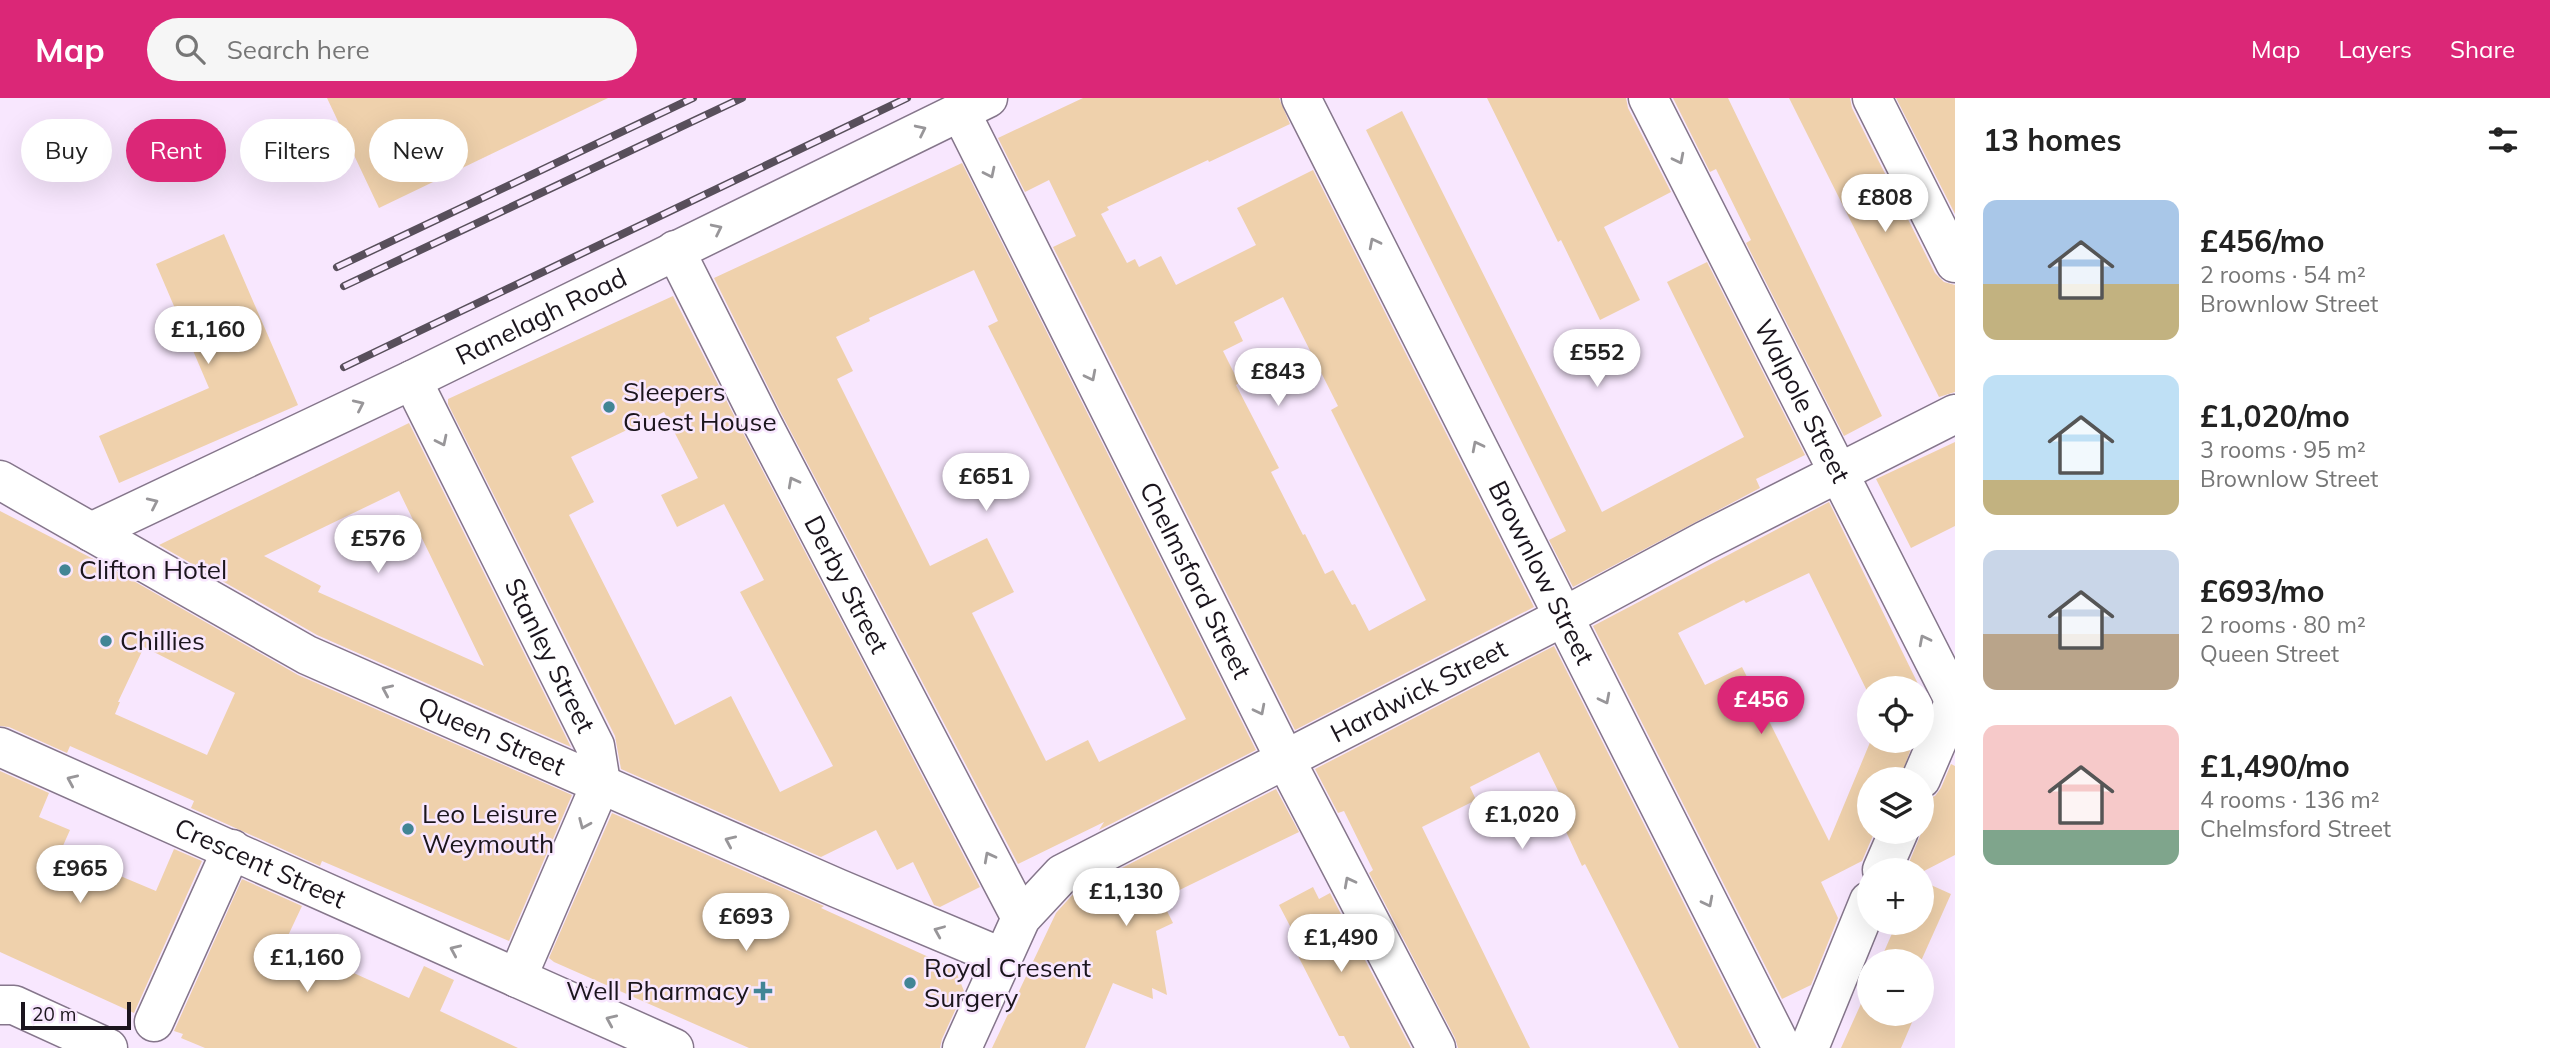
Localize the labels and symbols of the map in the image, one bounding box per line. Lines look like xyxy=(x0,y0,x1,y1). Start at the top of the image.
one-way arrow xyxy=(914,124,926,138)
one-way arrow xyxy=(1671,152,1685,164)
one-way arrow xyxy=(981,166,995,178)
pin: £808 xyxy=(1844,174,1926,234)
one-way arrow xyxy=(710,224,722,238)
one-way arrow xyxy=(1369,238,1383,250)
street label: Ranelagh Road xyxy=(450,261,632,372)
pin: £1,160 xyxy=(151,306,265,366)
street label: Walpole Street xyxy=(1747,314,1858,488)
pin: £552 xyxy=(1556,330,1638,389)
pin: £843 xyxy=(1237,348,1319,408)
one-way arrow xyxy=(1083,369,1097,381)
place label: Sleepers Guest House xyxy=(623,375,777,438)
marker: Sleepers Guest House xyxy=(601,399,617,415)
one-way arrow xyxy=(352,400,364,414)
one-way arrow xyxy=(433,434,447,446)
one-way arrow xyxy=(1472,441,1486,453)
pin: £651 xyxy=(945,454,1027,513)
street label: Brownlow Street xyxy=(1481,475,1602,670)
street label: Chelmsford Street xyxy=(1133,476,1259,684)
one-way arrow xyxy=(788,477,801,489)
one-way arrow xyxy=(146,497,158,511)
street label: Derby Street xyxy=(797,510,897,659)
pin: £576 xyxy=(337,516,419,575)
place label: Clifton Hotel xyxy=(79,553,227,586)
marker: Clifton Hotel xyxy=(57,562,73,578)
street label: Stanley Street xyxy=(498,572,603,738)
place label: Chillies xyxy=(120,624,205,657)
street label: Hardwick Street xyxy=(1325,631,1513,749)
marker: Chillies xyxy=(98,633,114,649)
one-way arrow xyxy=(1918,635,1932,647)
pin: £456 xyxy=(1720,676,1802,736)
one-way arrow xyxy=(382,684,394,698)
street label: Queen Street xyxy=(413,689,570,782)
one-way arrow xyxy=(1597,692,1611,704)
one-way arrow xyxy=(1252,703,1266,716)
one-way arrow xyxy=(67,774,79,788)
pin: £1,020 xyxy=(1465,792,1579,851)
place label: Leo Leisure Weymouth xyxy=(422,797,558,860)
street label: Crescent Street xyxy=(170,810,351,915)
one-way arrow xyxy=(578,817,592,829)
marker: Leo Leisure Weymouth xyxy=(400,821,416,837)
one-way arrow xyxy=(725,835,737,849)
pin: £965 xyxy=(39,846,121,905)
one-way arrow xyxy=(984,852,998,864)
pin: £1,130 xyxy=(1069,868,1183,928)
one-way arrow xyxy=(1343,877,1357,889)
pin: £693 xyxy=(705,894,787,953)
one-way arrow xyxy=(1700,895,1714,907)
pin: £1,490 xyxy=(1284,914,1398,974)
one-way arrow xyxy=(933,925,946,939)
pin: £1,160 xyxy=(250,934,364,994)
one-way arrow xyxy=(450,944,462,958)
place label: Royal Cresent Surgery xyxy=(924,951,1091,1014)
place label: Well Pharmacy xyxy=(566,974,749,1007)
marker: Royal Cresent Surgery xyxy=(902,975,918,991)
marker: Well Pharmacy xyxy=(755,983,771,999)
scale bar xyxy=(21,999,131,1031)
one-way arrow xyxy=(606,1014,618,1028)

